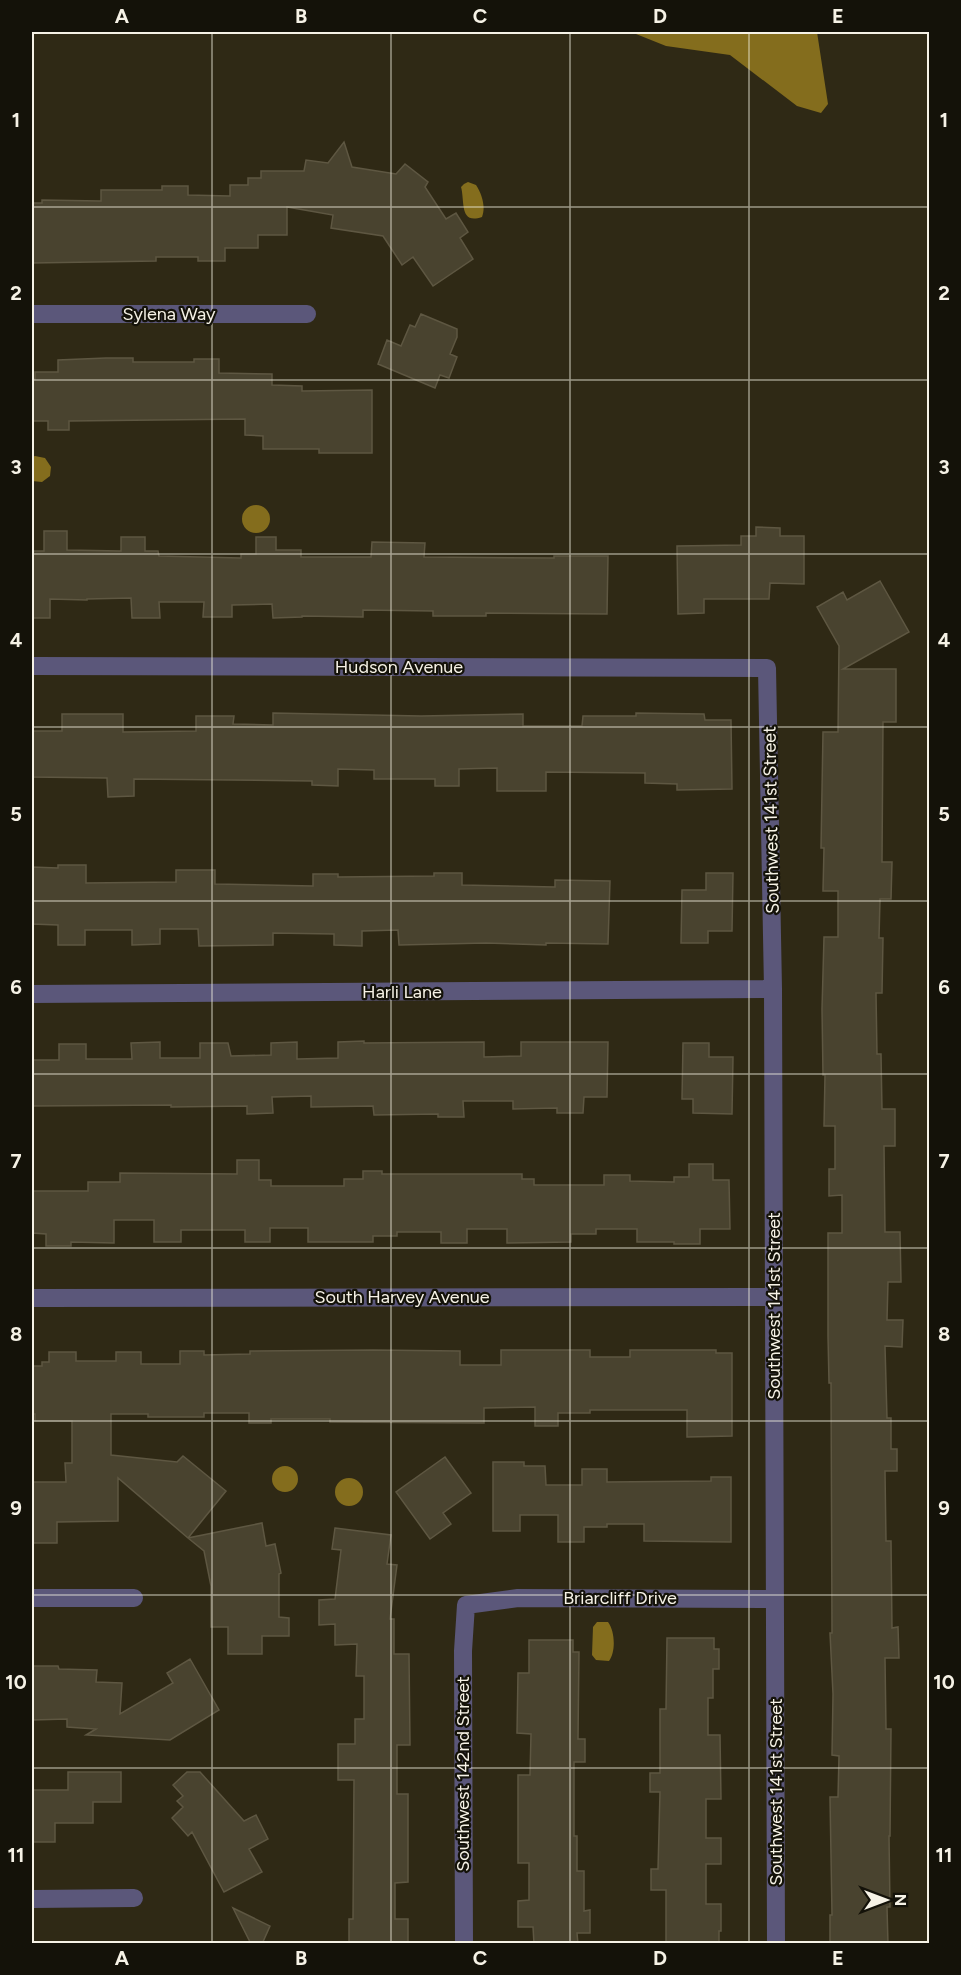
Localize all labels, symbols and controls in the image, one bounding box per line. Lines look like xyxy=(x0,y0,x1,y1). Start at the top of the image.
text: A xyxy=(115,4,130,28)
text: B xyxy=(295,4,307,28)
text: C xyxy=(473,4,487,28)
text: D xyxy=(653,4,667,28)
text: E xyxy=(832,4,844,28)
text: 1 xyxy=(12,108,20,132)
text: 1 xyxy=(940,108,948,132)
text: 2 xyxy=(10,281,22,305)
text: 2 xyxy=(938,281,950,305)
street label: Sylena Way xyxy=(122,303,216,325)
text: 3 xyxy=(10,455,22,479)
text: 3 xyxy=(938,455,950,479)
text: 4 xyxy=(10,628,23,652)
text: 4 xyxy=(938,628,951,652)
street label: Hudson Avenue xyxy=(335,656,463,678)
street label: Southwest 141st Street xyxy=(758,726,784,914)
text: 5 xyxy=(10,802,22,826)
text: 5 xyxy=(938,802,950,826)
text: 6 xyxy=(10,975,22,999)
text: 6 xyxy=(938,975,950,999)
street label: Harli Lane xyxy=(362,981,442,1003)
text: 7 xyxy=(10,1149,22,1173)
text: 7 xyxy=(938,1149,950,1173)
street label: Southwest 141st Street xyxy=(763,1212,785,1400)
street label: South Harvey Avenue xyxy=(314,1286,490,1308)
text: 8 xyxy=(10,1322,22,1346)
text: 8 xyxy=(938,1322,950,1346)
text: 9 xyxy=(10,1496,22,1520)
text: 9 xyxy=(938,1496,950,1520)
street label: Briarcliff Drive xyxy=(563,1587,677,1609)
text: 10 xyxy=(5,1670,27,1694)
text: 10 xyxy=(933,1670,955,1694)
street label: Southwest 142nd Street xyxy=(452,1676,474,1872)
street label: Southwest 141st Street xyxy=(765,1698,787,1886)
text: 11 xyxy=(8,1843,24,1867)
text: 11 xyxy=(936,1843,952,1867)
north arrow xyxy=(856,1870,916,1930)
text: N xyxy=(891,1894,910,1906)
text: A xyxy=(115,1946,130,1970)
text: B xyxy=(295,1946,307,1970)
text: C xyxy=(473,1946,487,1970)
text: D xyxy=(653,1946,667,1970)
text: E xyxy=(832,1946,844,1970)

